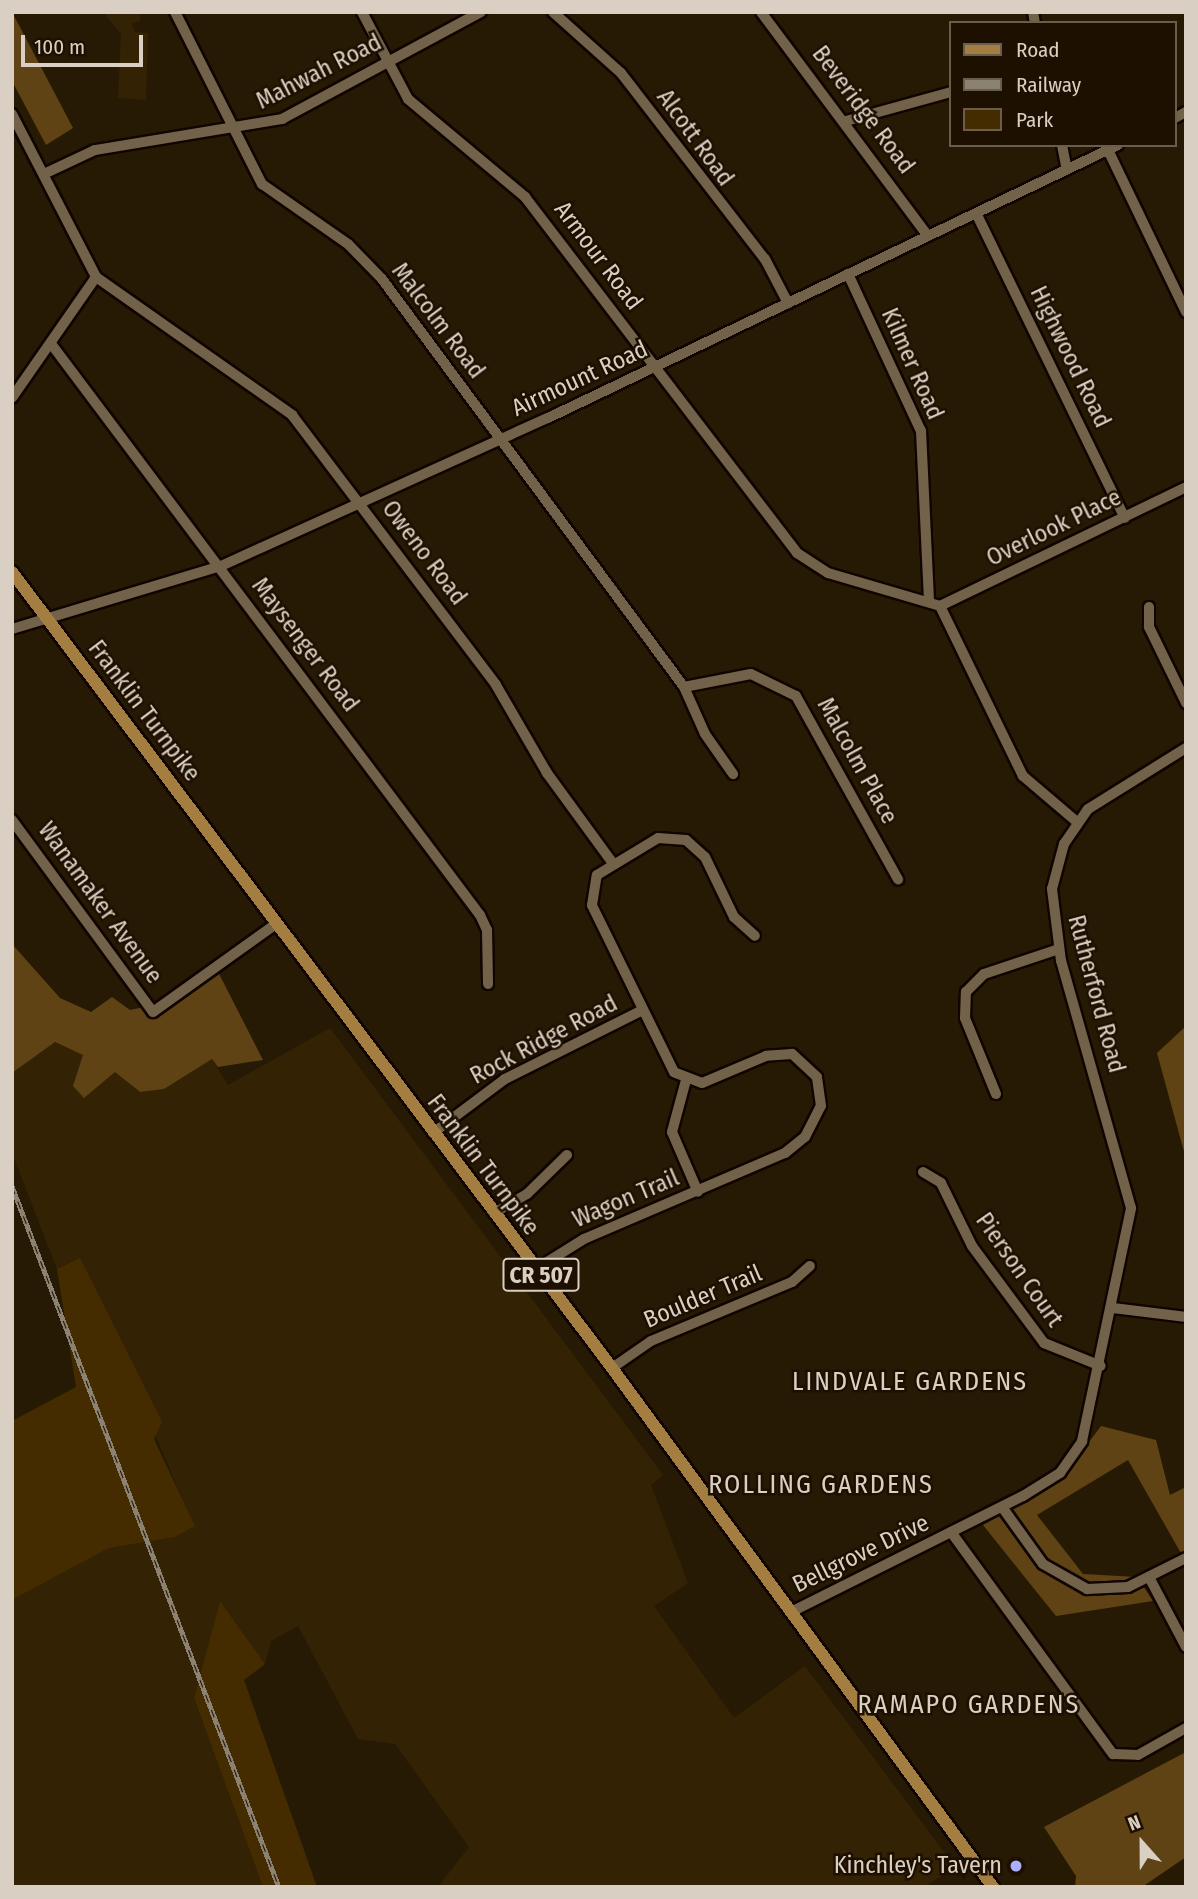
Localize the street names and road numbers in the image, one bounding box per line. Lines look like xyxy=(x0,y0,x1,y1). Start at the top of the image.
street label: Mahwah Road xyxy=(252,28,386,116)
street label: Beveridge Road xyxy=(806,40,920,180)
street label: Alcott Road xyxy=(650,84,740,192)
street label: Armour Road xyxy=(548,196,648,316)
street label: Malcolm Road xyxy=(385,257,491,385)
street label: Highwood Road xyxy=(1023,282,1117,432)
street label: Kilmer Road xyxy=(875,304,949,424)
street label: Airmount Road xyxy=(507,335,653,423)
street label: Overlook Place xyxy=(982,483,1126,573)
street label: Oweno Road xyxy=(375,495,473,611)
street label: Maysenger Road xyxy=(245,572,365,718)
street label: Franklin Turnpike xyxy=(82,635,206,787)
street label: Malcolm Place xyxy=(811,693,903,829)
street label: Wanamaker Avenue xyxy=(32,817,168,989)
street label: Rutherford Road xyxy=(1061,912,1131,1076)
street label: Rock Ridge Road xyxy=(465,989,623,1091)
street label: Franklin Turnpike xyxy=(421,1089,545,1241)
street label: Wagon Trail xyxy=(568,1164,684,1234)
street label: Pierson Court xyxy=(969,1207,1069,1333)
road number: CR 507 xyxy=(503,1256,580,1294)
street label: Boulder Trail xyxy=(640,1259,766,1335)
street label: Bellgrove Drive xyxy=(788,1509,934,1599)

